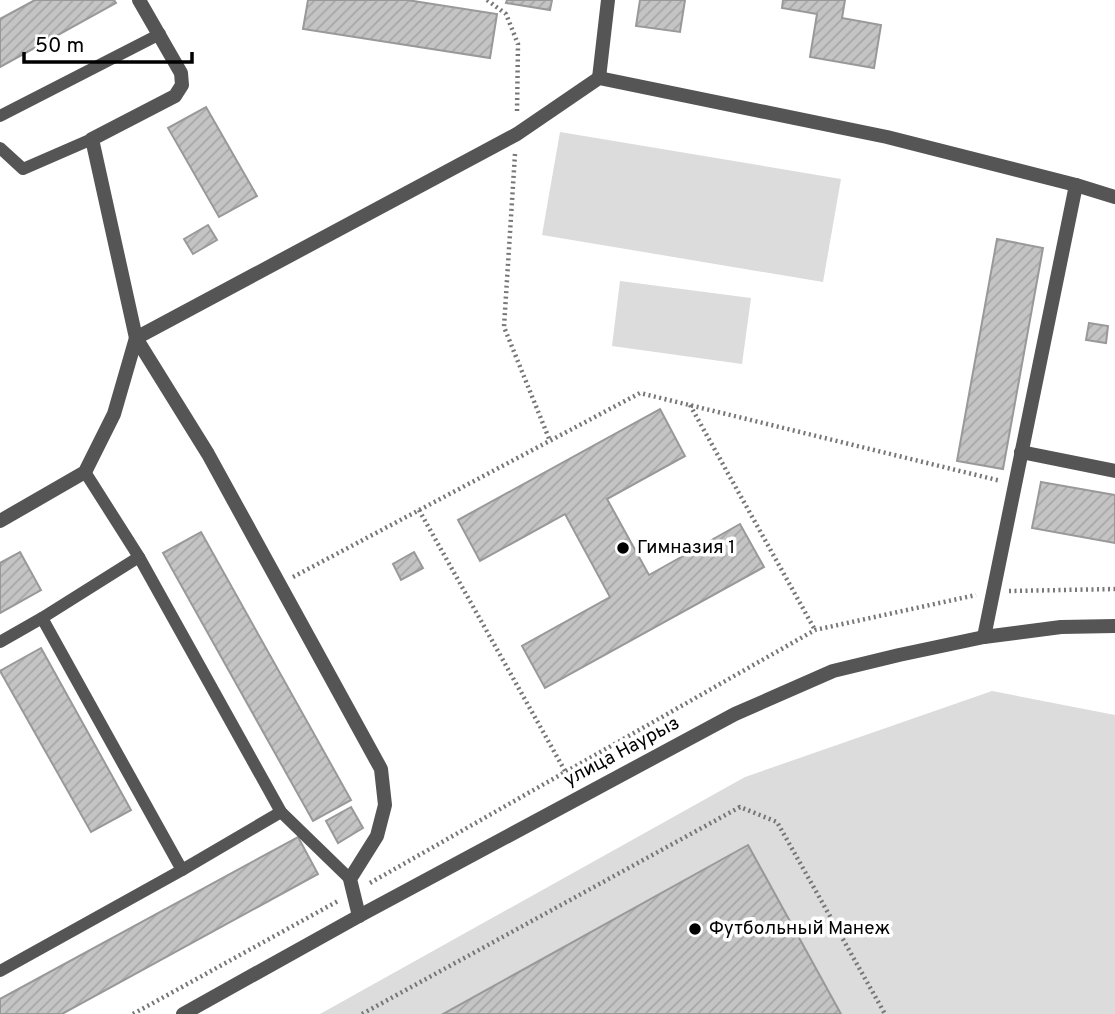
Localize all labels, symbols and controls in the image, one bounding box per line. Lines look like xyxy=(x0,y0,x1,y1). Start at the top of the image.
scale bar xyxy=(24,21,192,65)
text: 50 m xyxy=(35,33,84,60)
place label: Гимназия 1 xyxy=(637,536,735,560)
marker: Гимназия 1 xyxy=(615,540,631,556)
street label: улица Наурыз xyxy=(560,711,684,793)
place label: Футбольный Манеж xyxy=(709,917,890,941)
marker: Футбольный Манеж xyxy=(687,921,703,937)

